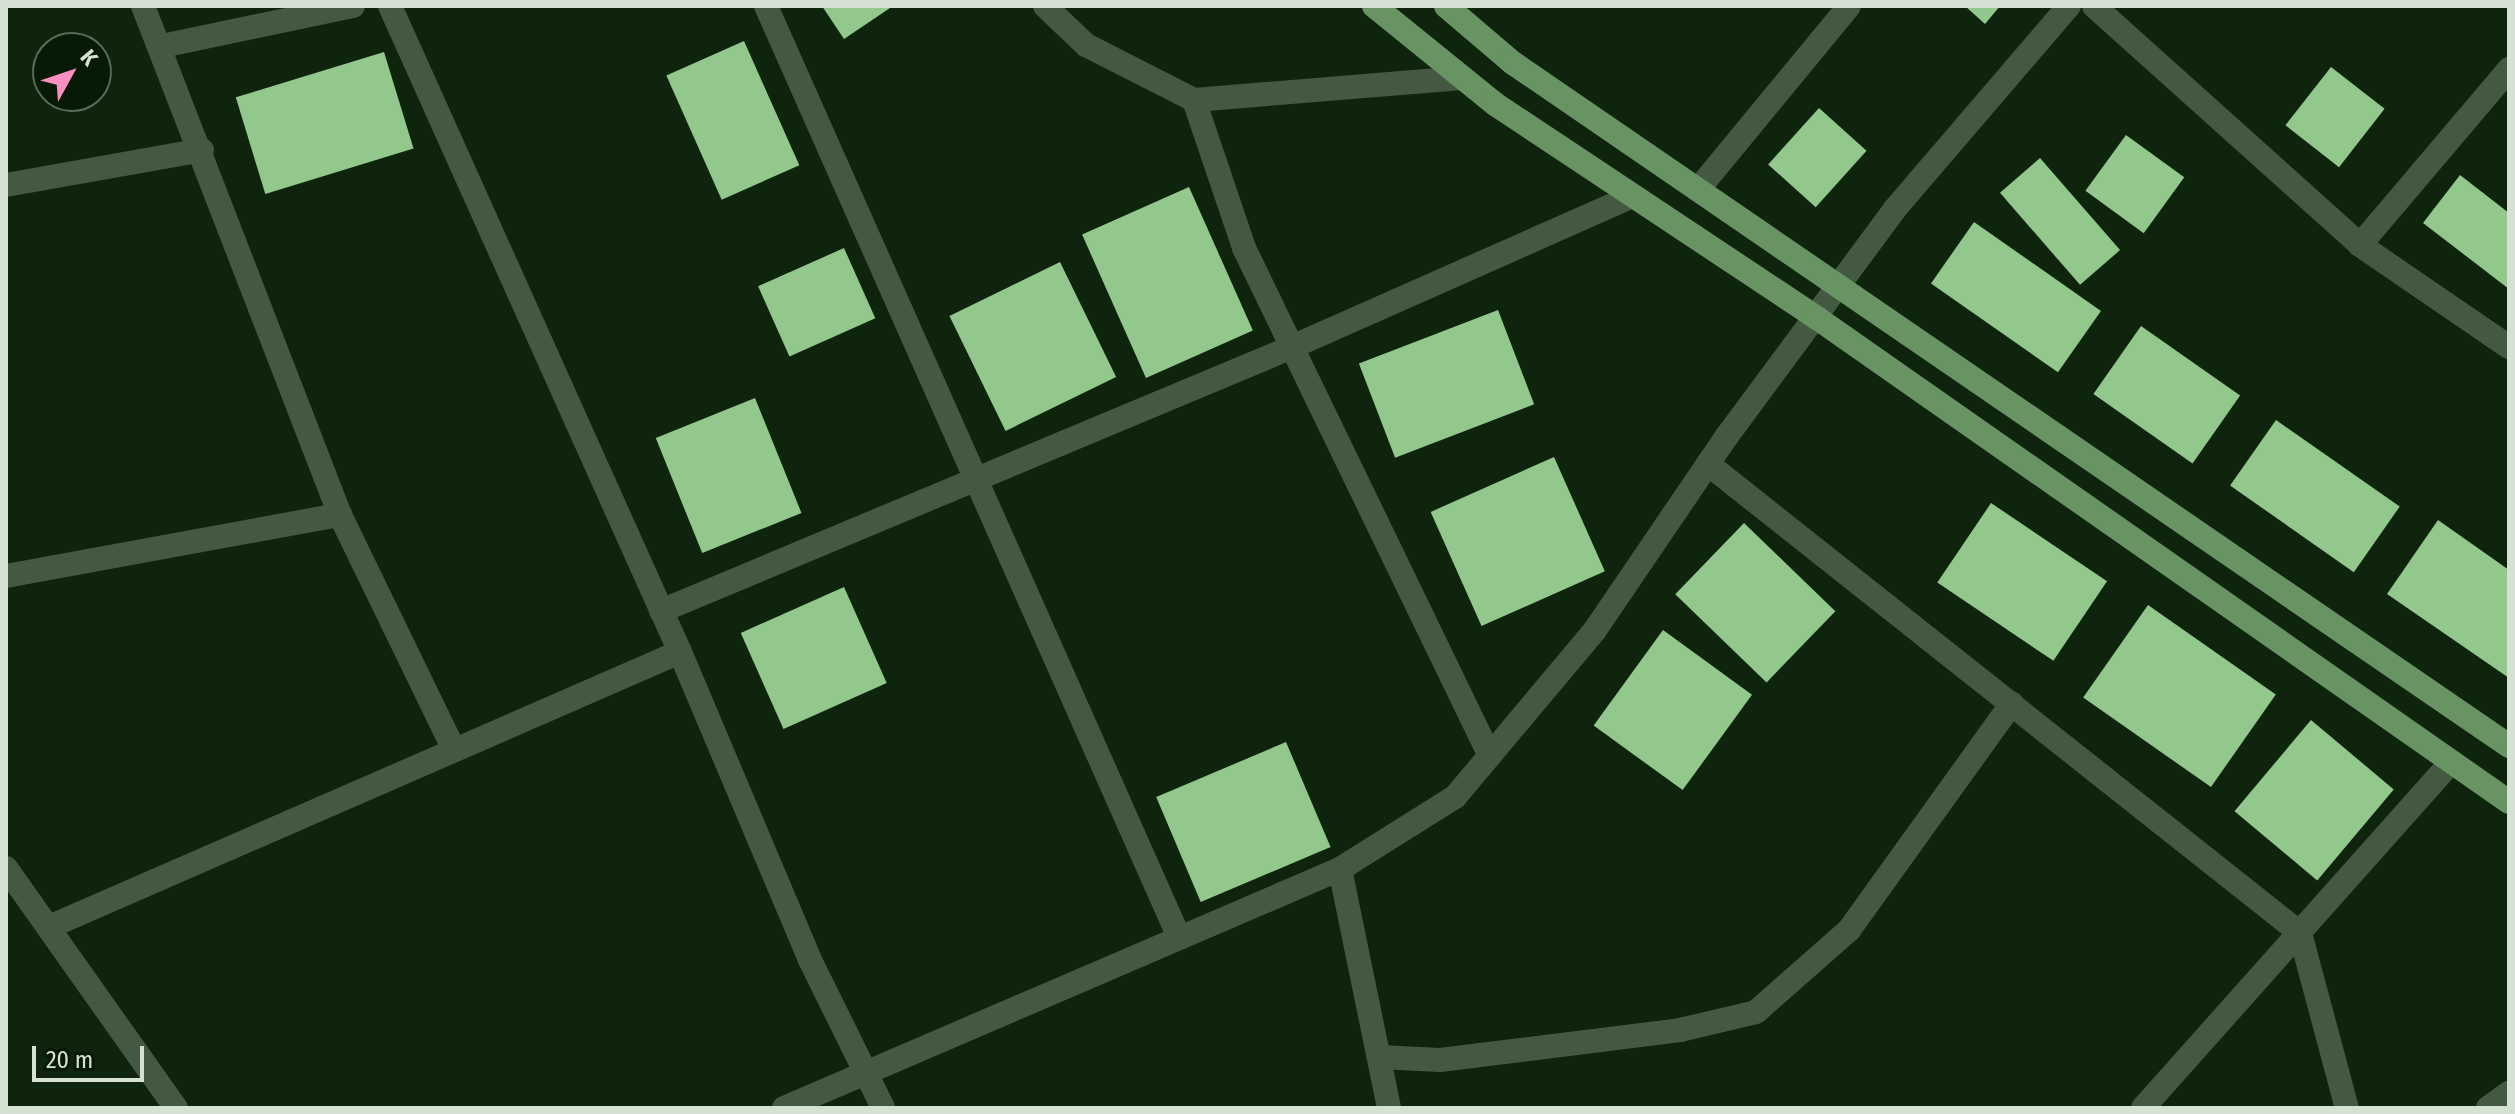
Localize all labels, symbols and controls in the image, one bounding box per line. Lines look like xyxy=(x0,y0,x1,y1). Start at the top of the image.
north arrow xyxy=(32,32,112,112)
text: K xyxy=(75,44,104,71)
scale bar xyxy=(36,1030,148,1080)
text: 20 m xyxy=(46,1046,93,1074)

